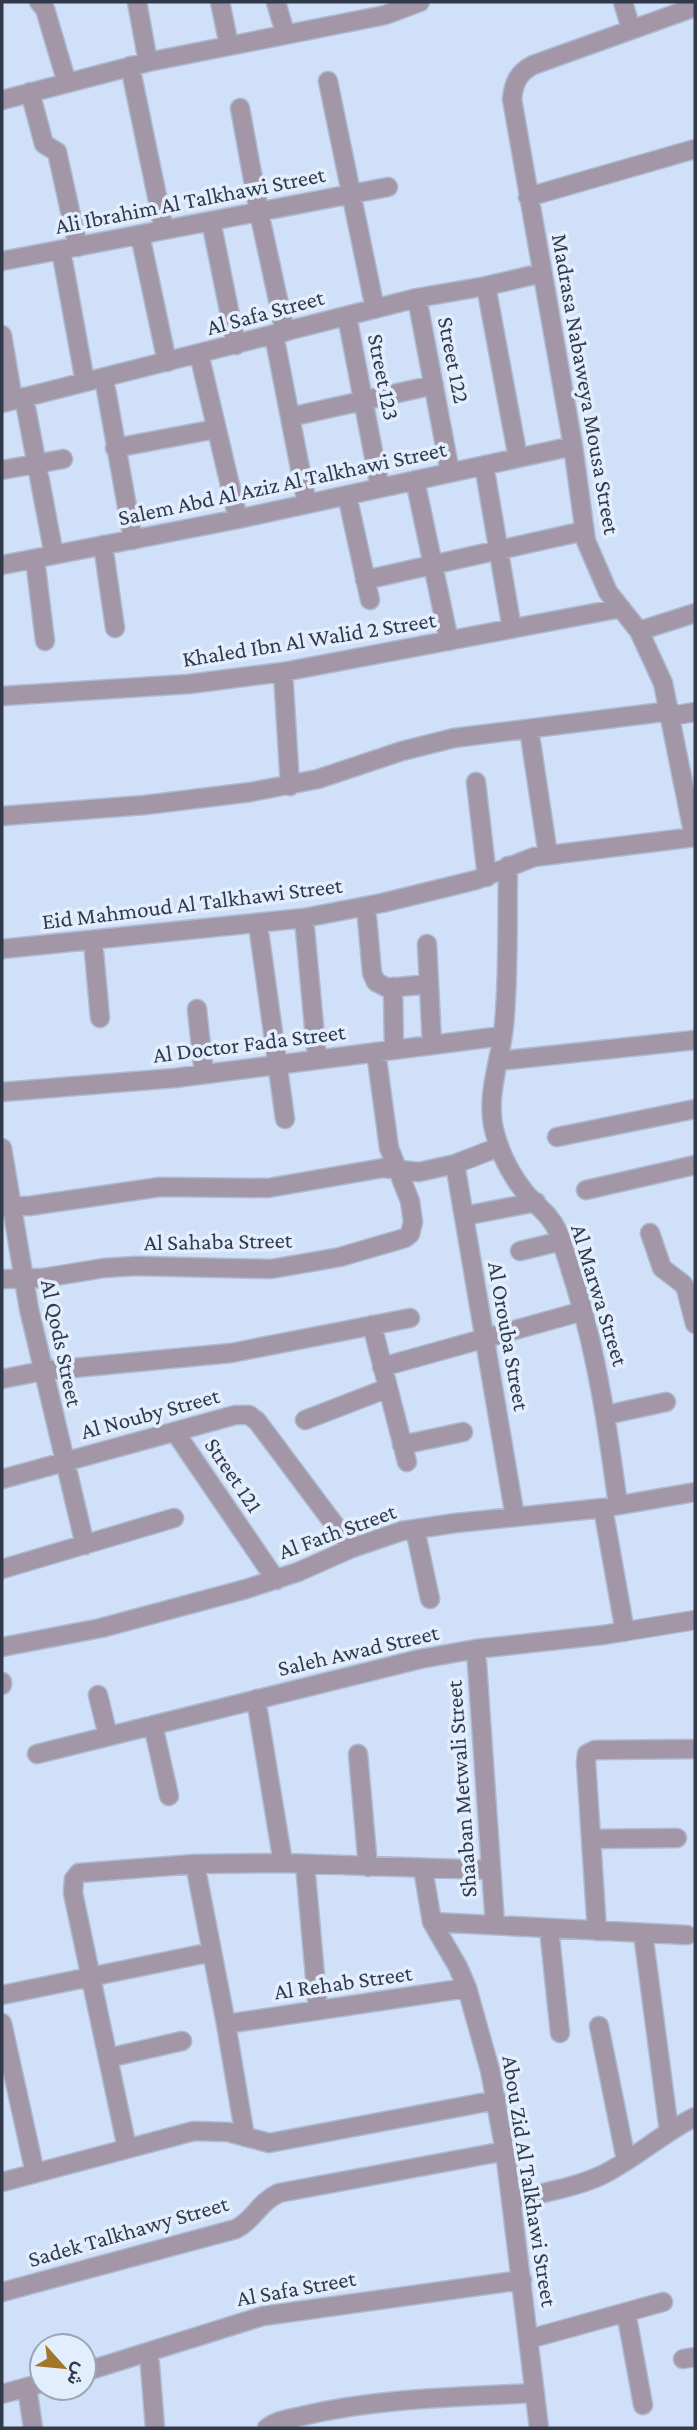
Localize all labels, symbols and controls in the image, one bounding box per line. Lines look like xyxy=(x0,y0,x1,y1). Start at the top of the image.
street label: Ali Ibrahim Al Talkhawi Street xyxy=(53,161,328,239)
street label: Madrasa Nabaweya Mousa Street xyxy=(547,232,625,537)
street label: Al Safa Street xyxy=(203,284,327,340)
street label: Street 122 xyxy=(433,314,475,406)
street label: Street 123 xyxy=(363,331,405,423)
street label: Salem Abd Al Aziz Al Talkhawi Street xyxy=(116,435,449,531)
street label: Khaled Ibn Al Walid 2 Street xyxy=(181,606,438,672)
street label: Eid Mahmoud Al Talkhawi Street xyxy=(40,872,344,934)
street label: Al Doctor Fada Street xyxy=(151,1018,347,1068)
street label: Al Marwa Street xyxy=(566,1221,634,1369)
street label: Al Sahaba Street xyxy=(144,1227,293,1255)
street label: Al Orouba Street xyxy=(483,1259,535,1413)
street label: Al Qods Street xyxy=(36,1277,88,1409)
street label: Al Nouby Street xyxy=(78,1382,223,1444)
street label: Street 121 xyxy=(200,1433,268,1517)
street label: Al Fath Street xyxy=(275,1498,400,1564)
street label: Saleh Awad Street xyxy=(275,1619,441,1681)
street label: Shaaban Metwali Street xyxy=(440,1679,482,1899)
street label: Al Rehab Street xyxy=(272,1959,414,2005)
street label: Abou Zid Al Talkhawi Street xyxy=(497,2054,563,2309)
street label: Sadek Talkhawy Street xyxy=(25,2190,231,2272)
street label: Al Safa Street xyxy=(234,2265,358,2311)
north arrow xyxy=(28,2332,98,2402)
text: ش xyxy=(62,2359,92,2390)

